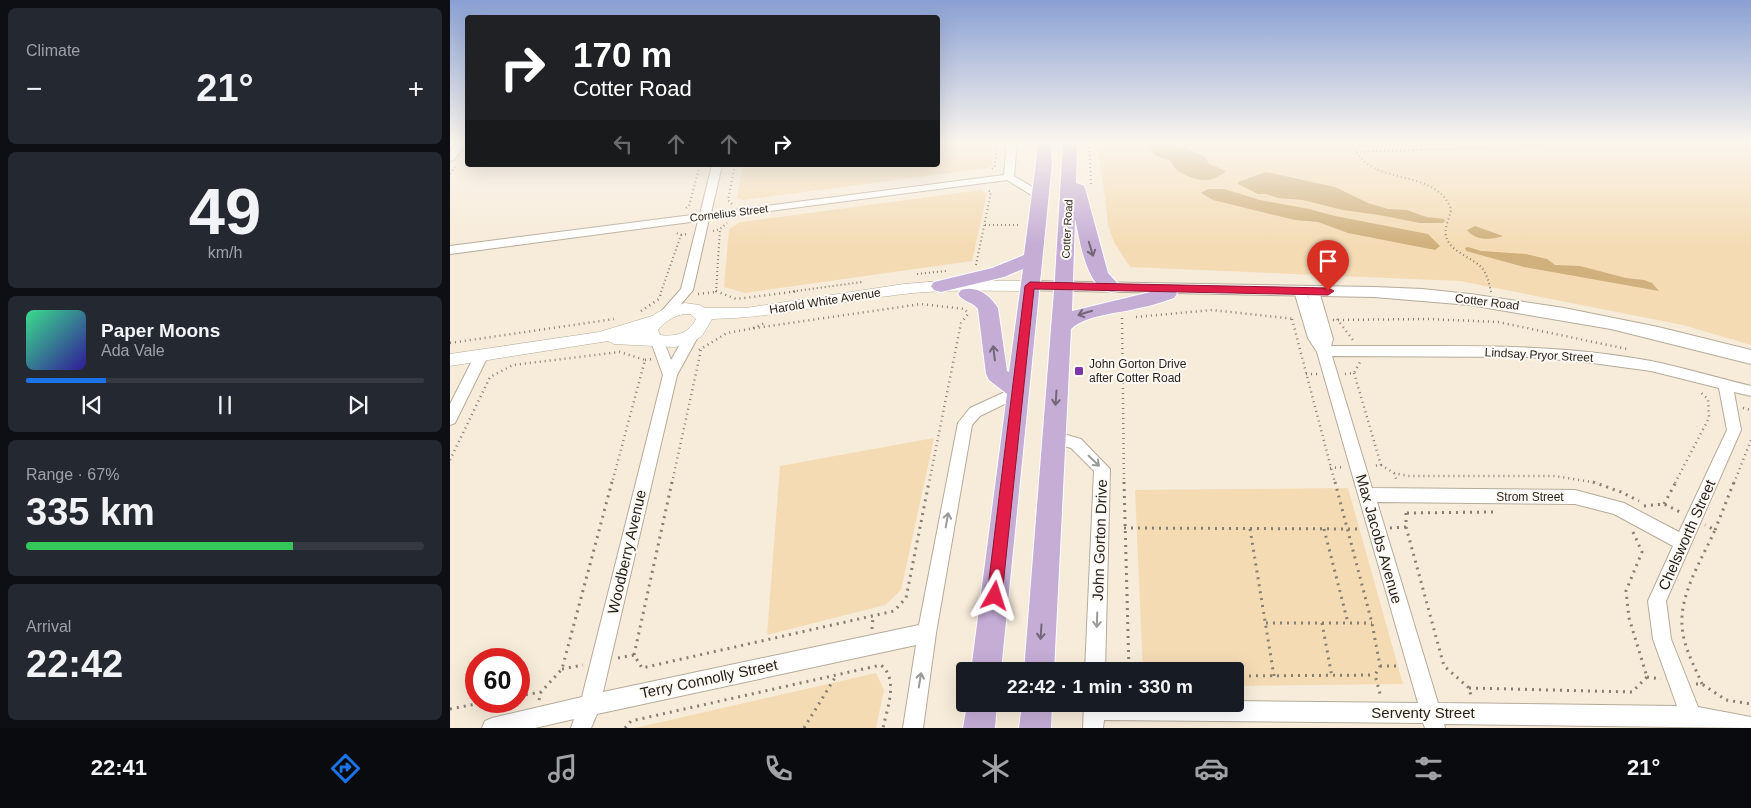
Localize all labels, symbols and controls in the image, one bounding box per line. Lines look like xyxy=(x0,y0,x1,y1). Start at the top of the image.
icon: right xyxy=(490,35,555,100)
text: 170 m xyxy=(573,35,672,74)
text: Climate xyxy=(26,42,80,59)
text: 21° xyxy=(196,67,254,109)
text: − xyxy=(26,73,42,104)
text: + xyxy=(408,73,424,104)
text: Cotter Road xyxy=(573,76,692,101)
icon: left xyxy=(609,130,637,158)
icon: ahead xyxy=(662,130,690,158)
icon: ahead xyxy=(715,130,743,158)
icon: right xyxy=(768,130,796,158)
text: 49 xyxy=(189,175,261,248)
street label: Cotter Road xyxy=(1059,199,1075,259)
street label: Cornelius Street xyxy=(689,202,769,224)
one-way arrow xyxy=(1087,240,1097,256)
pin xyxy=(1307,240,1349,291)
text: km/h xyxy=(208,244,242,261)
icon: arrive xyxy=(1314,247,1342,275)
street label: Harold White Avenue xyxy=(768,285,882,317)
street label: Cotter Road xyxy=(1454,291,1520,313)
one-way arrow xyxy=(1078,309,1094,319)
text: Paper Moons xyxy=(101,320,220,341)
text: Ada Vale xyxy=(101,342,165,359)
one-way arrow xyxy=(989,345,999,361)
street label: Lindsay Pryor Street xyxy=(1484,345,1594,365)
place label: John Gorton Drive after Cotter Road xyxy=(1089,357,1187,385)
marker: John Gorton Drive after Cotter Road xyxy=(1073,365,1085,377)
one-way arrow xyxy=(1051,390,1061,406)
icon: previous xyxy=(78,391,106,419)
icon: pause xyxy=(211,391,239,419)
icon: next xyxy=(344,391,372,419)
one-way arrow xyxy=(1088,455,1100,467)
text: Range · 67% xyxy=(26,466,119,483)
street label: Max Jacobs Avenue xyxy=(1353,472,1406,606)
street label: Chelsworth Street xyxy=(1655,476,1719,593)
street label: John Gorton Drive xyxy=(1089,479,1110,601)
street label: Woodberry Avenue xyxy=(604,488,649,616)
street label: Strom Street xyxy=(1496,490,1564,504)
text: 335 km xyxy=(26,491,155,533)
one-way arrow xyxy=(943,512,953,528)
position arrow xyxy=(968,569,1020,621)
one-way arrow xyxy=(1092,612,1102,628)
text: Arrival xyxy=(26,618,71,635)
one-way arrow xyxy=(1037,624,1046,640)
text: 22:42 xyxy=(26,643,123,685)
speed limit sign: 60 xyxy=(465,648,530,713)
street label: Terry Connolly Street xyxy=(639,655,780,701)
one-way arrow xyxy=(915,672,925,688)
text: 22:42 · 1 min · 330 m xyxy=(1007,676,1193,697)
street label: Serventy Street xyxy=(1371,704,1476,721)
icon: directions xyxy=(328,751,363,786)
icon: music xyxy=(545,751,580,786)
icon: phone xyxy=(761,751,796,786)
icon: climate xyxy=(978,751,1013,786)
icon: car xyxy=(1194,751,1229,786)
icon: filters xyxy=(1411,751,1446,786)
text: 22:41 xyxy=(91,755,147,780)
text: 21° xyxy=(1627,755,1660,780)

